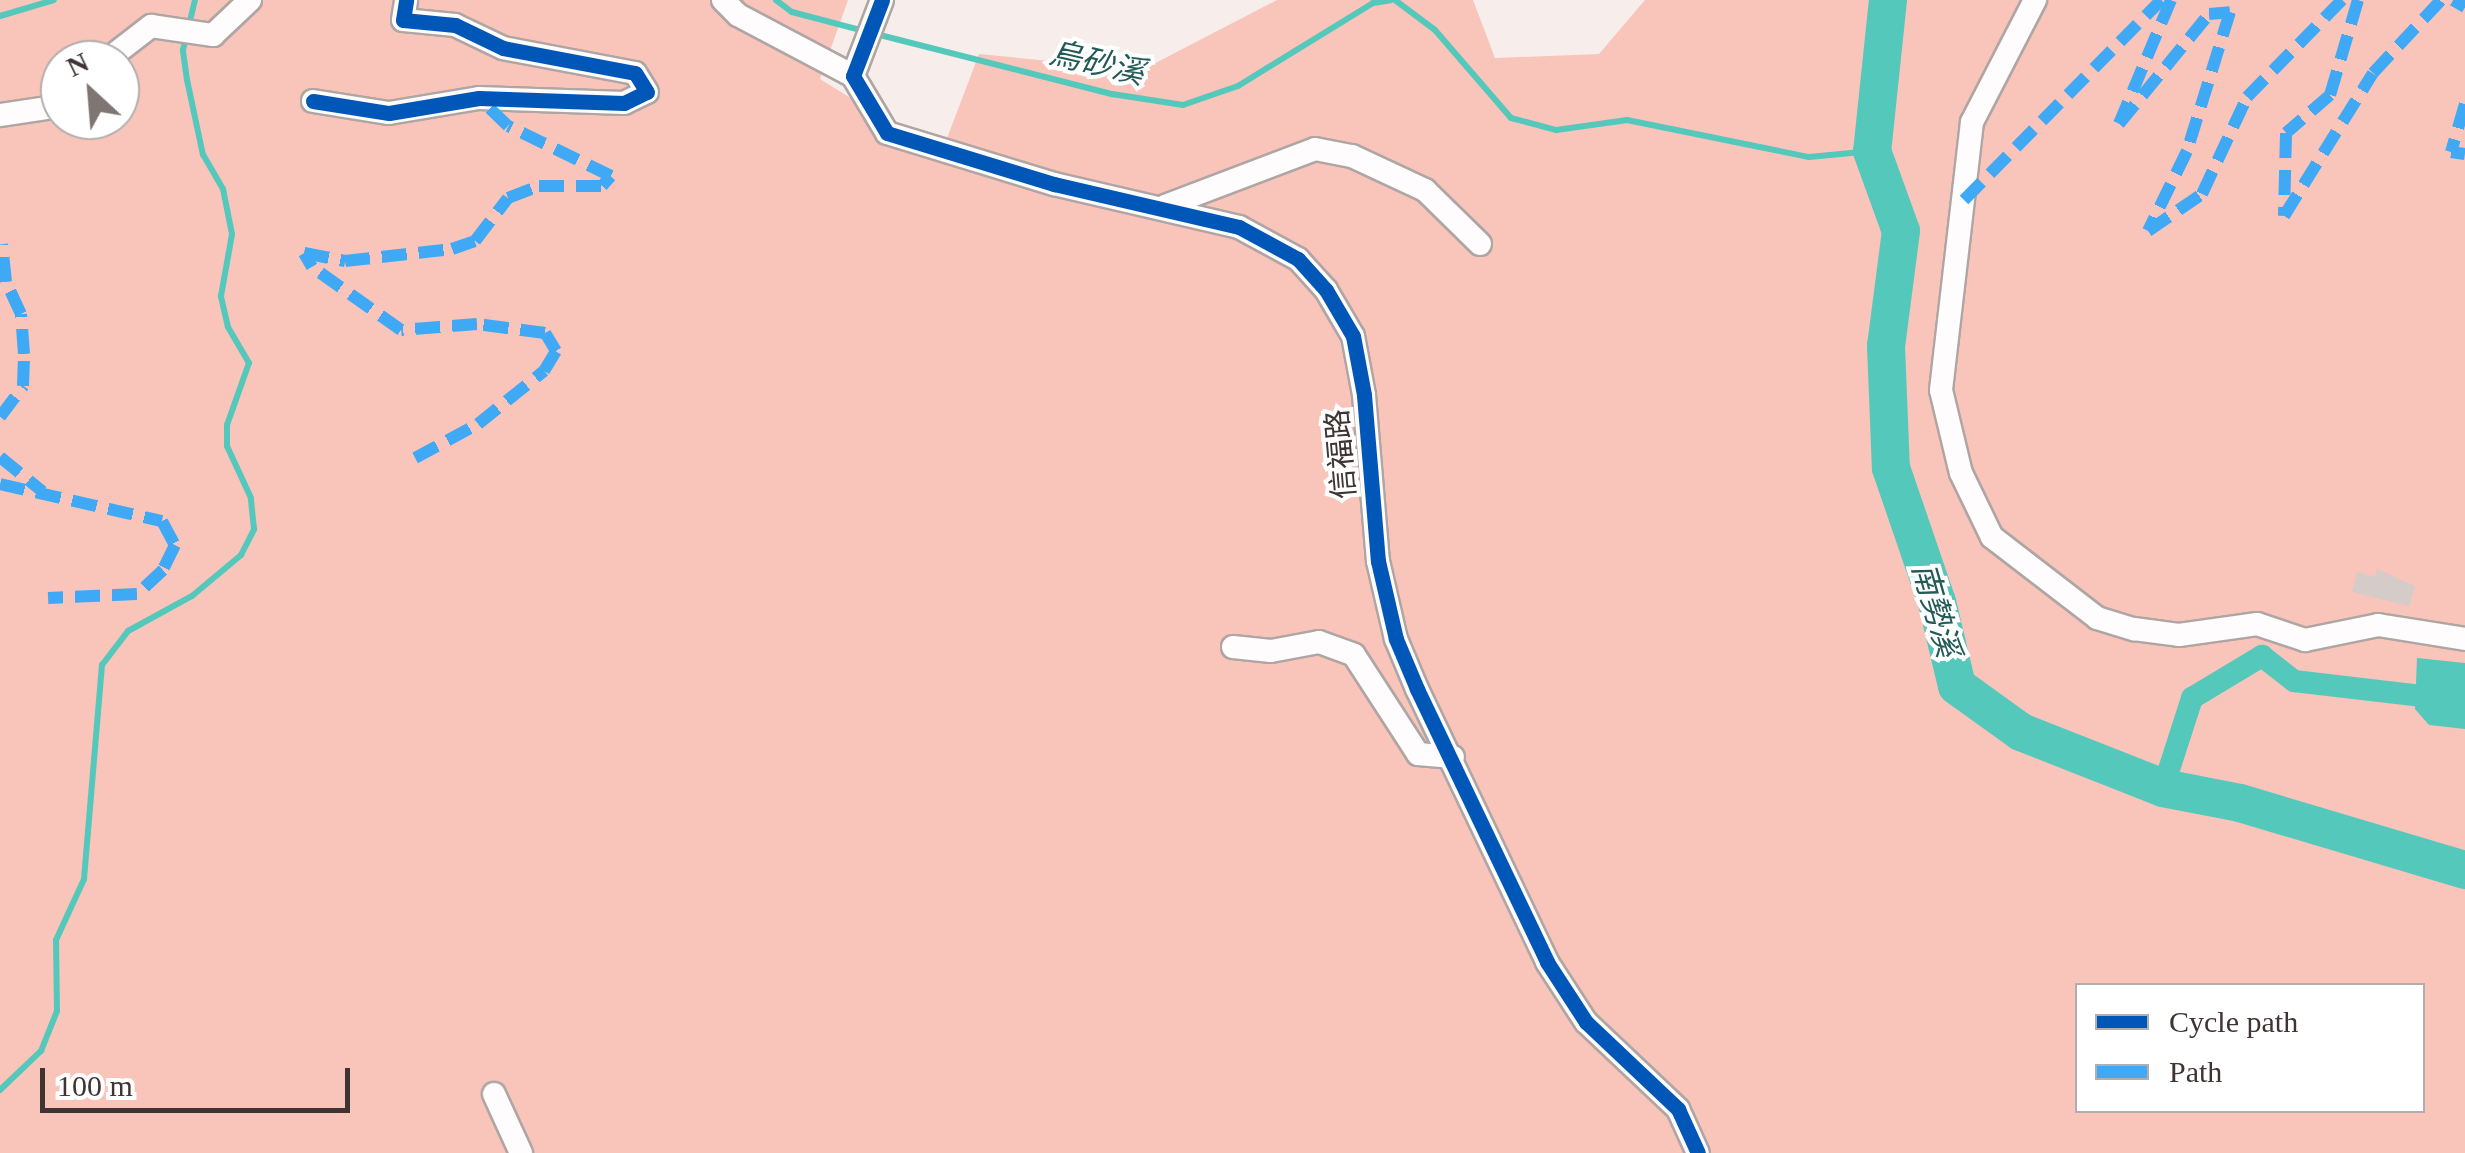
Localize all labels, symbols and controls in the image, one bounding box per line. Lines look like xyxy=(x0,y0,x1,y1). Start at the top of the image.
water label: 烏砂溪 xyxy=(1046,33,1148,93)
north arrow xyxy=(40,40,140,140)
text: N xyxy=(62,46,93,83)
street label: 信福路 xyxy=(1319,408,1363,500)
water label: 南勢溪 xyxy=(1904,559,1968,661)
legend xyxy=(2075,983,2425,1113)
text: Cycle path xyxy=(2169,1005,2298,1038)
scale bar xyxy=(45,1048,355,1110)
text: Path xyxy=(2169,1055,2222,1088)
text: 100 m xyxy=(57,1069,133,1102)

